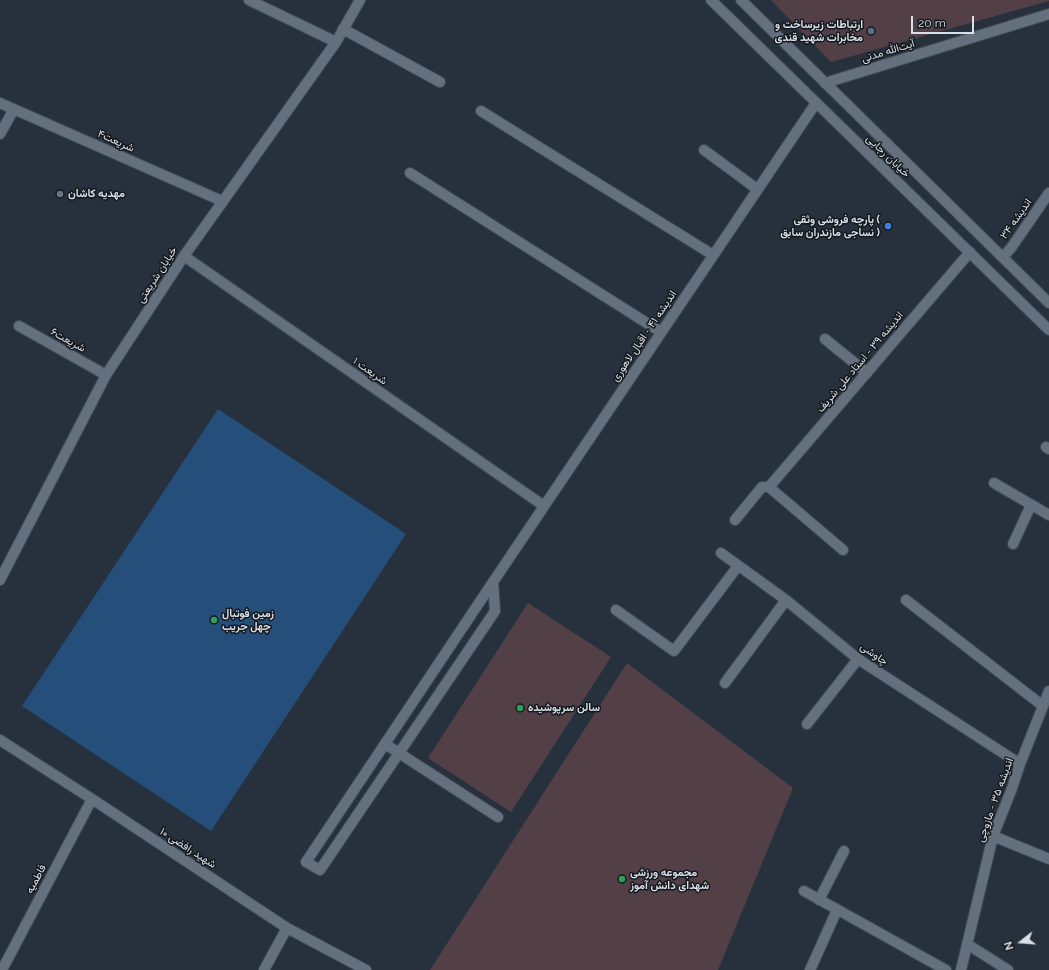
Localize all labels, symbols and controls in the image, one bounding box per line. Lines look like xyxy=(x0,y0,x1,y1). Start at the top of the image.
scale bar xyxy=(913,8,976,34)
text: 20 m xyxy=(918,16,946,30)
place label: ارتباطات زیرساخت و مخابرات شهید قندی xyxy=(775,18,863,44)
marker: ارتباطات زیرساخت و مخابرات شهید قندی xyxy=(866,26,876,36)
street label: آیت‌الله مدنی xyxy=(860,37,916,65)
street label: شریعت۴ xyxy=(95,127,137,155)
street label: خیابان رجایی xyxy=(863,132,913,180)
place label: مهدیه کاشان xyxy=(68,187,125,201)
marker: مهدیه کاشان xyxy=(55,189,65,199)
street label: اندیشه ۳۴ xyxy=(997,196,1035,242)
place label: پارچه فروشی وثقی ( نساجی مازندران سابق ) xyxy=(780,213,880,239)
marker: پارچه فروشی وثقی ( نساجی مازندران سابق ) xyxy=(883,221,893,231)
street label: خیابان شریعتی xyxy=(134,244,180,306)
street label: اندیشه ۴۱ - اقبال لاهوری xyxy=(609,288,679,384)
street label: اندیشه ۳۹ - استاد علی شریف xyxy=(814,309,906,415)
street label: شریعت۶ xyxy=(48,325,88,355)
street label: شریعت ۱ xyxy=(350,354,390,388)
place label: زمین فوتبال چهل جریب xyxy=(222,607,274,633)
marker: زمین فوتبال چهل جریب xyxy=(209,615,219,625)
street label: چاوشی xyxy=(858,640,890,668)
place label: سالن سرپوشیده xyxy=(528,701,600,715)
marker: سالن سرپوشیده xyxy=(515,703,525,713)
street label: اندیشه ۳۵ - مازوچی xyxy=(974,756,1016,844)
street label: شهید رافضی ۱۰ xyxy=(157,825,219,871)
street label: فاطمیه xyxy=(23,862,49,896)
place label: مجموعه ورزشی شهدای دانش آموز xyxy=(630,866,709,892)
marker: مجموعه ورزشی شهدای دانش آموز xyxy=(617,874,627,884)
north arrow xyxy=(1001,922,1041,962)
text: N xyxy=(1002,940,1016,952)

